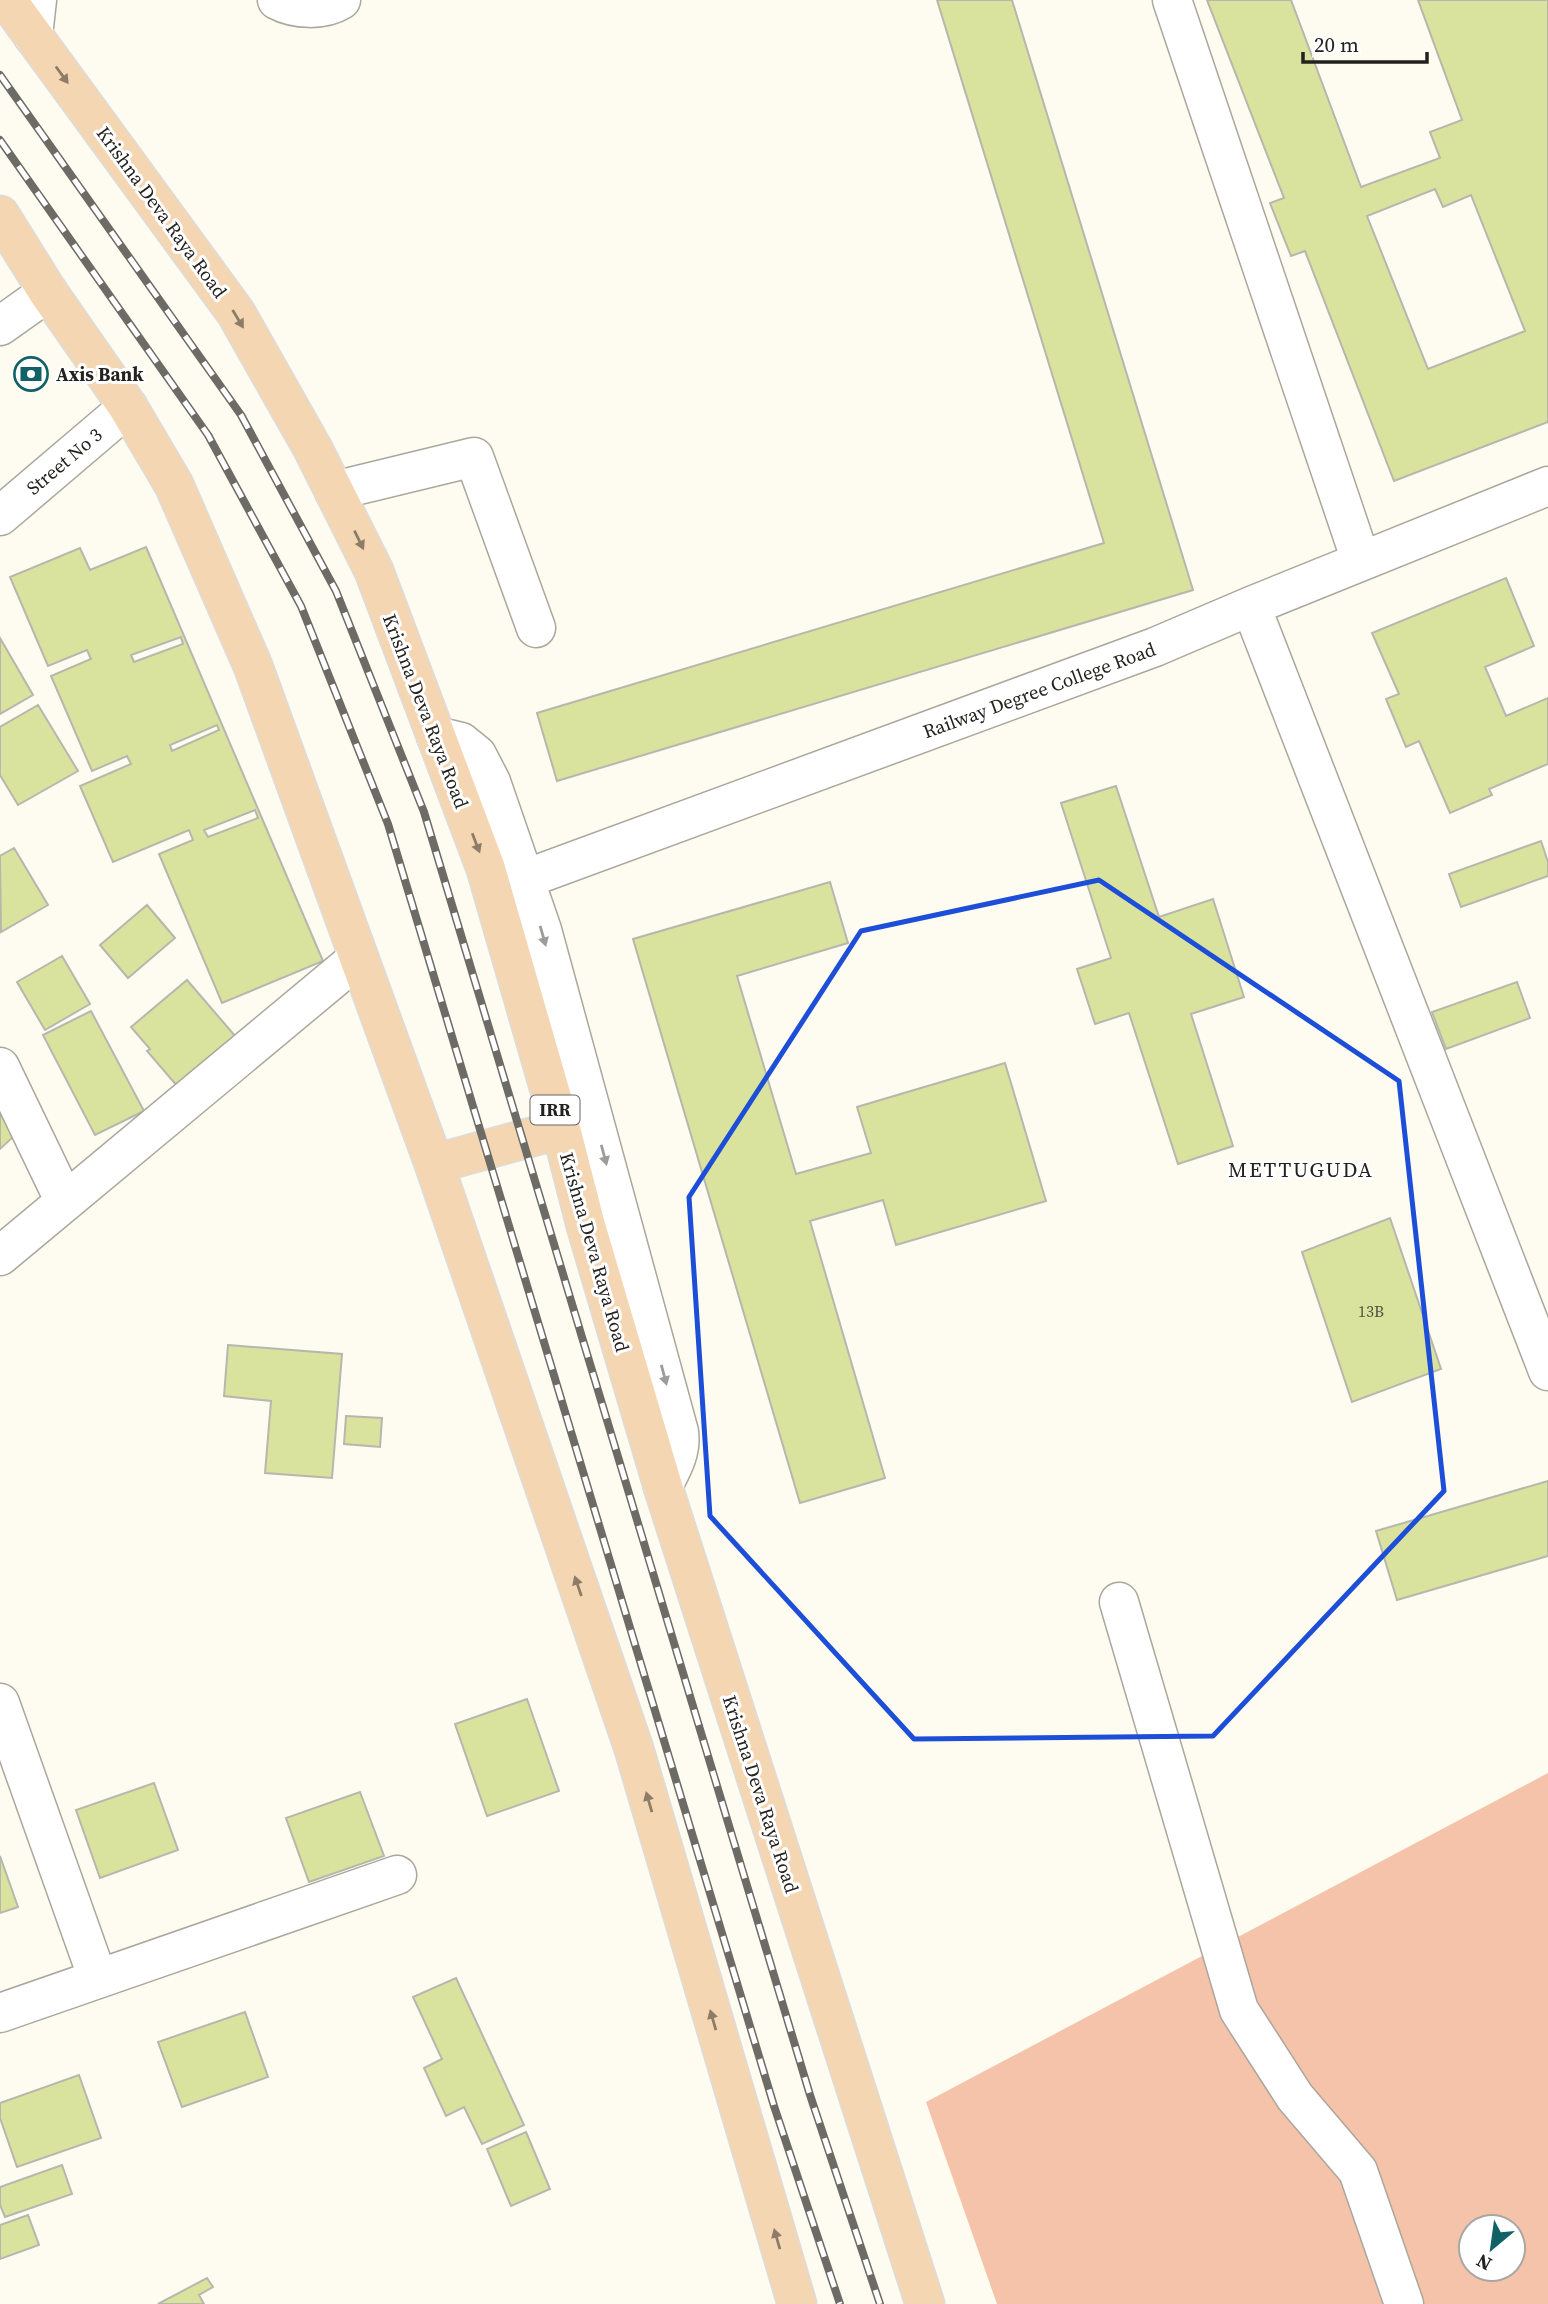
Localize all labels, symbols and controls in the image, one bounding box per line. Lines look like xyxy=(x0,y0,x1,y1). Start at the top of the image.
scale bar xyxy=(1303,21,1427,65)
text: 20 m xyxy=(1314,30,1359,59)
one-way arrow xyxy=(55,66,69,84)
street label: Krishna Deva Raya Road xyxy=(91,121,233,303)
one-way arrow xyxy=(232,309,245,328)
bank icon: Axis Bank xyxy=(12,355,50,393)
place label: Axis Bank xyxy=(56,361,144,387)
street label: Street No 3 xyxy=(21,422,107,500)
one-way arrow xyxy=(353,530,364,550)
street label: Krishna Deva Raya Road xyxy=(377,610,475,812)
street label: Railway Degree College Road xyxy=(919,636,1159,744)
one-way arrow xyxy=(471,833,482,854)
one-way arrow xyxy=(539,926,549,947)
road number: IRR xyxy=(530,1096,580,1125)
one-way arrow xyxy=(599,1145,610,1167)
street label: Krishna Deva Raya Road xyxy=(554,1149,636,1355)
district label: METTUGUDA xyxy=(1228,1155,1374,1184)
house number: 13B xyxy=(1358,1300,1384,1322)
one-way arrow xyxy=(659,1364,670,1386)
one-way arrow xyxy=(572,1575,583,1596)
street label: Krishna Deva Raya Road xyxy=(717,1692,805,1896)
one-way arrow xyxy=(644,1791,654,1812)
one-way arrow xyxy=(708,2009,718,2030)
north arrow xyxy=(1457,2213,1527,2283)
one-way arrow xyxy=(772,2228,782,2249)
text: N xyxy=(1471,2248,1496,2278)

